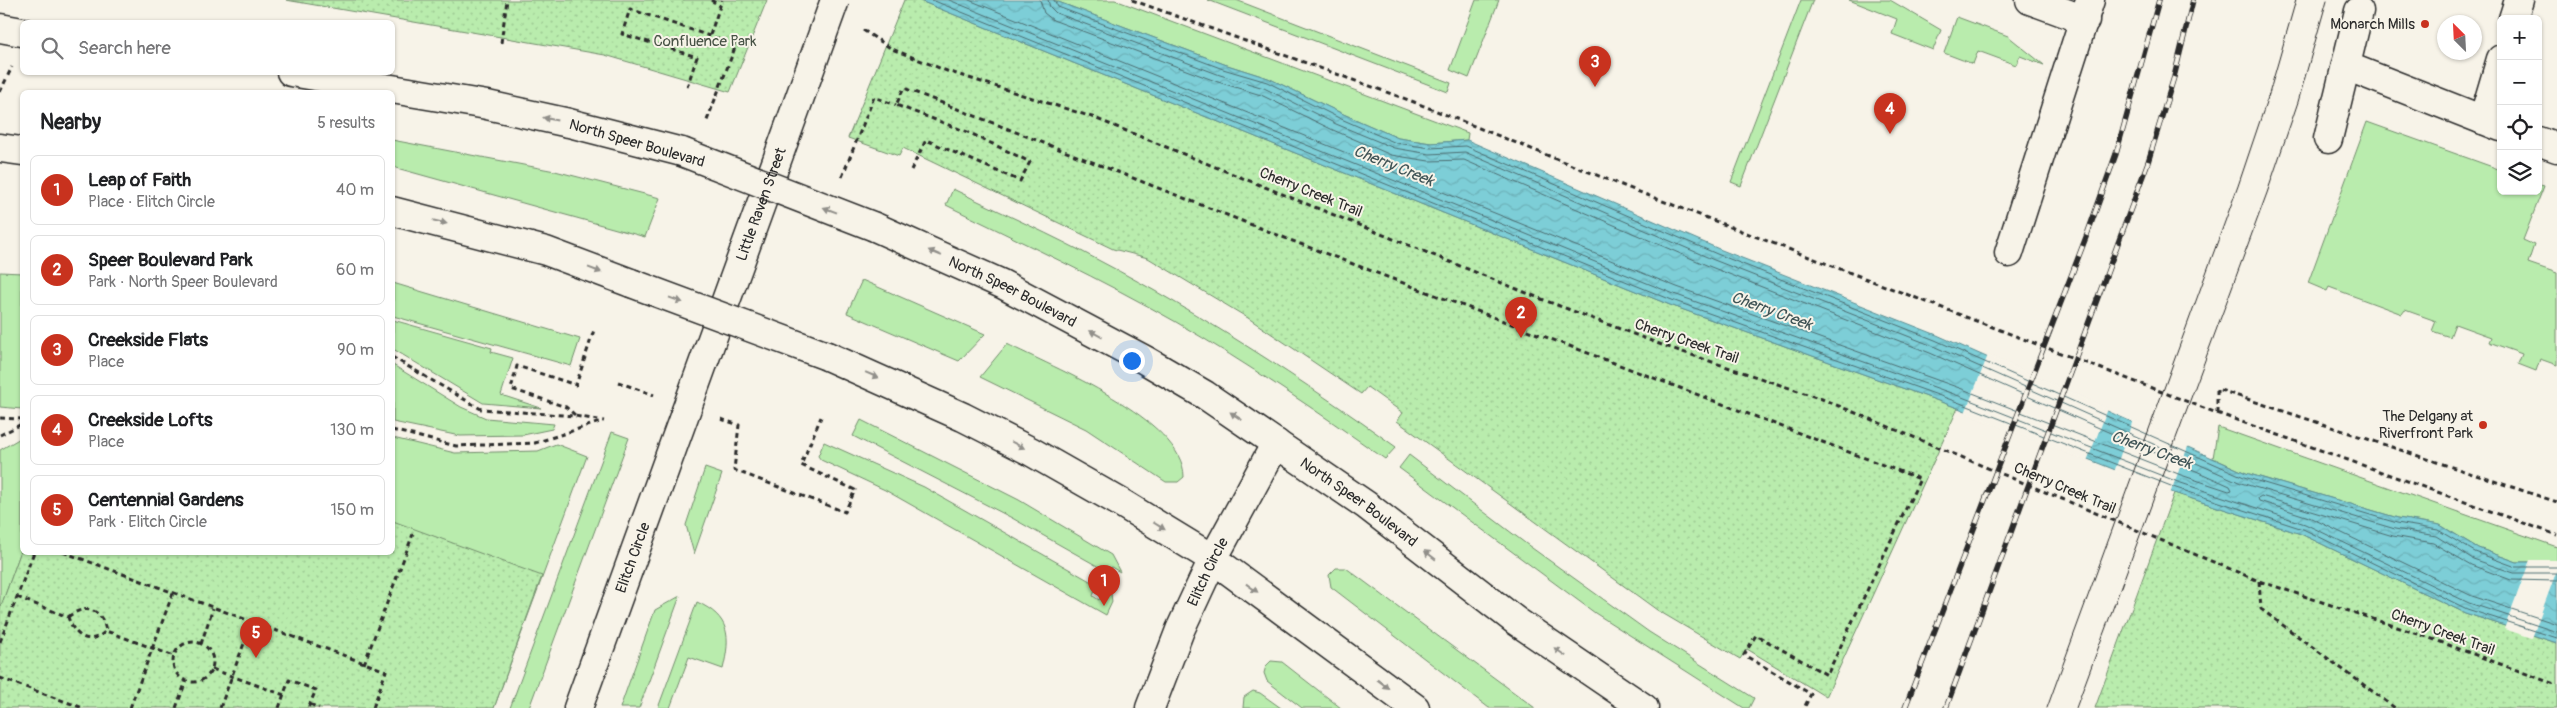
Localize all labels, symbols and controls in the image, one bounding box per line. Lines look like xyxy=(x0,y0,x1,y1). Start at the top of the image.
place label: Monarch Mills xyxy=(2330,15,2415,34)
north arrow xyxy=(2437,15,2482,60)
map controls xyxy=(2497,15,2542,195)
button: + xyxy=(2497,15,2542,60)
marker: Monarch Mills xyxy=(2419,18,2431,30)
search box xyxy=(20,20,395,75)
park label: Confluence Park xyxy=(654,32,757,51)
icon: search xyxy=(38,34,66,62)
text: Search here xyxy=(78,36,171,60)
pin: 3 xyxy=(1579,46,1611,87)
button: − xyxy=(2497,60,2542,105)
pin: 4 xyxy=(1874,93,1906,134)
button: locate xyxy=(2497,105,2542,150)
text: Nearby xyxy=(40,109,101,136)
text: 5 results xyxy=(317,113,375,133)
one-way arrow xyxy=(542,114,558,122)
street label: North Speer Boulevard xyxy=(567,115,707,172)
water label: Cherry Creek xyxy=(1351,141,1438,192)
street label: Little Raven Street xyxy=(732,144,791,264)
button: layers xyxy=(2497,150,2542,195)
street label: Cherry Creek Trail xyxy=(1257,163,1365,222)
text: Leap of Faith xyxy=(88,168,191,192)
text: 1 xyxy=(54,180,60,200)
text: 40 m xyxy=(336,180,374,200)
text: Place · Elitch Circle xyxy=(88,192,215,212)
one-way arrow xyxy=(823,205,837,213)
one-way arrow xyxy=(432,218,447,226)
text: Speer Boulevard Park xyxy=(88,248,253,272)
one-way arrow xyxy=(928,248,942,256)
street label: North Speer Boulevard xyxy=(946,252,1080,332)
text: 2 xyxy=(53,260,61,280)
text: 60 m xyxy=(336,260,374,280)
one-way arrow xyxy=(588,266,602,274)
text: Park · North Speer Boulevard xyxy=(88,272,278,292)
water label: Cherry Creek xyxy=(1728,287,1816,335)
one-way arrow xyxy=(669,297,684,304)
pin: 2 xyxy=(1505,297,1537,338)
street label: Cherry Creek Trail xyxy=(1632,315,1742,368)
text: Creekside Flats xyxy=(88,328,208,352)
one-way arrow xyxy=(1089,329,1103,338)
text: 3 xyxy=(53,340,61,360)
text: 90 m xyxy=(337,340,374,360)
your location xyxy=(1119,348,1145,374)
text: Place xyxy=(88,352,124,372)
one-way arrow xyxy=(865,371,879,379)
place label: The Delgany at Riverfront Park xyxy=(2379,407,2474,443)
text: Creekside Lofts xyxy=(88,408,212,432)
one-way arrow xyxy=(1229,411,1242,421)
marker: The Delgany at Riverfront Park xyxy=(2477,419,2489,431)
text: 4 xyxy=(52,420,62,440)
text: 130 m xyxy=(330,420,374,440)
water label: Cherry Creek xyxy=(2108,426,2196,474)
text: Place xyxy=(88,432,124,452)
one-way arrow xyxy=(1011,441,1026,449)
street label: North Speer Boulevard xyxy=(1296,454,1421,551)
street label: Cherry Creek Trail xyxy=(2011,458,2119,519)
text: Centennial Gardens xyxy=(88,488,243,512)
text: 5 xyxy=(53,500,61,520)
text: 150 m xyxy=(330,500,374,520)
text: Park · Elitch Circle xyxy=(88,512,207,532)
street label: Elitch Circle xyxy=(612,519,655,596)
one-way arrow xyxy=(1153,521,1166,531)
street label: Elitch Circle xyxy=(1183,534,1233,609)
one-way arrow xyxy=(1424,549,1437,560)
pin: 1 xyxy=(1088,565,1120,606)
one-way arrow xyxy=(1245,582,1258,593)
street label: Cherry Creek Trail xyxy=(2388,605,2497,660)
pin: 5 xyxy=(240,617,272,658)
one-way arrow xyxy=(1553,647,1567,657)
one-way arrow xyxy=(1376,679,1389,690)

